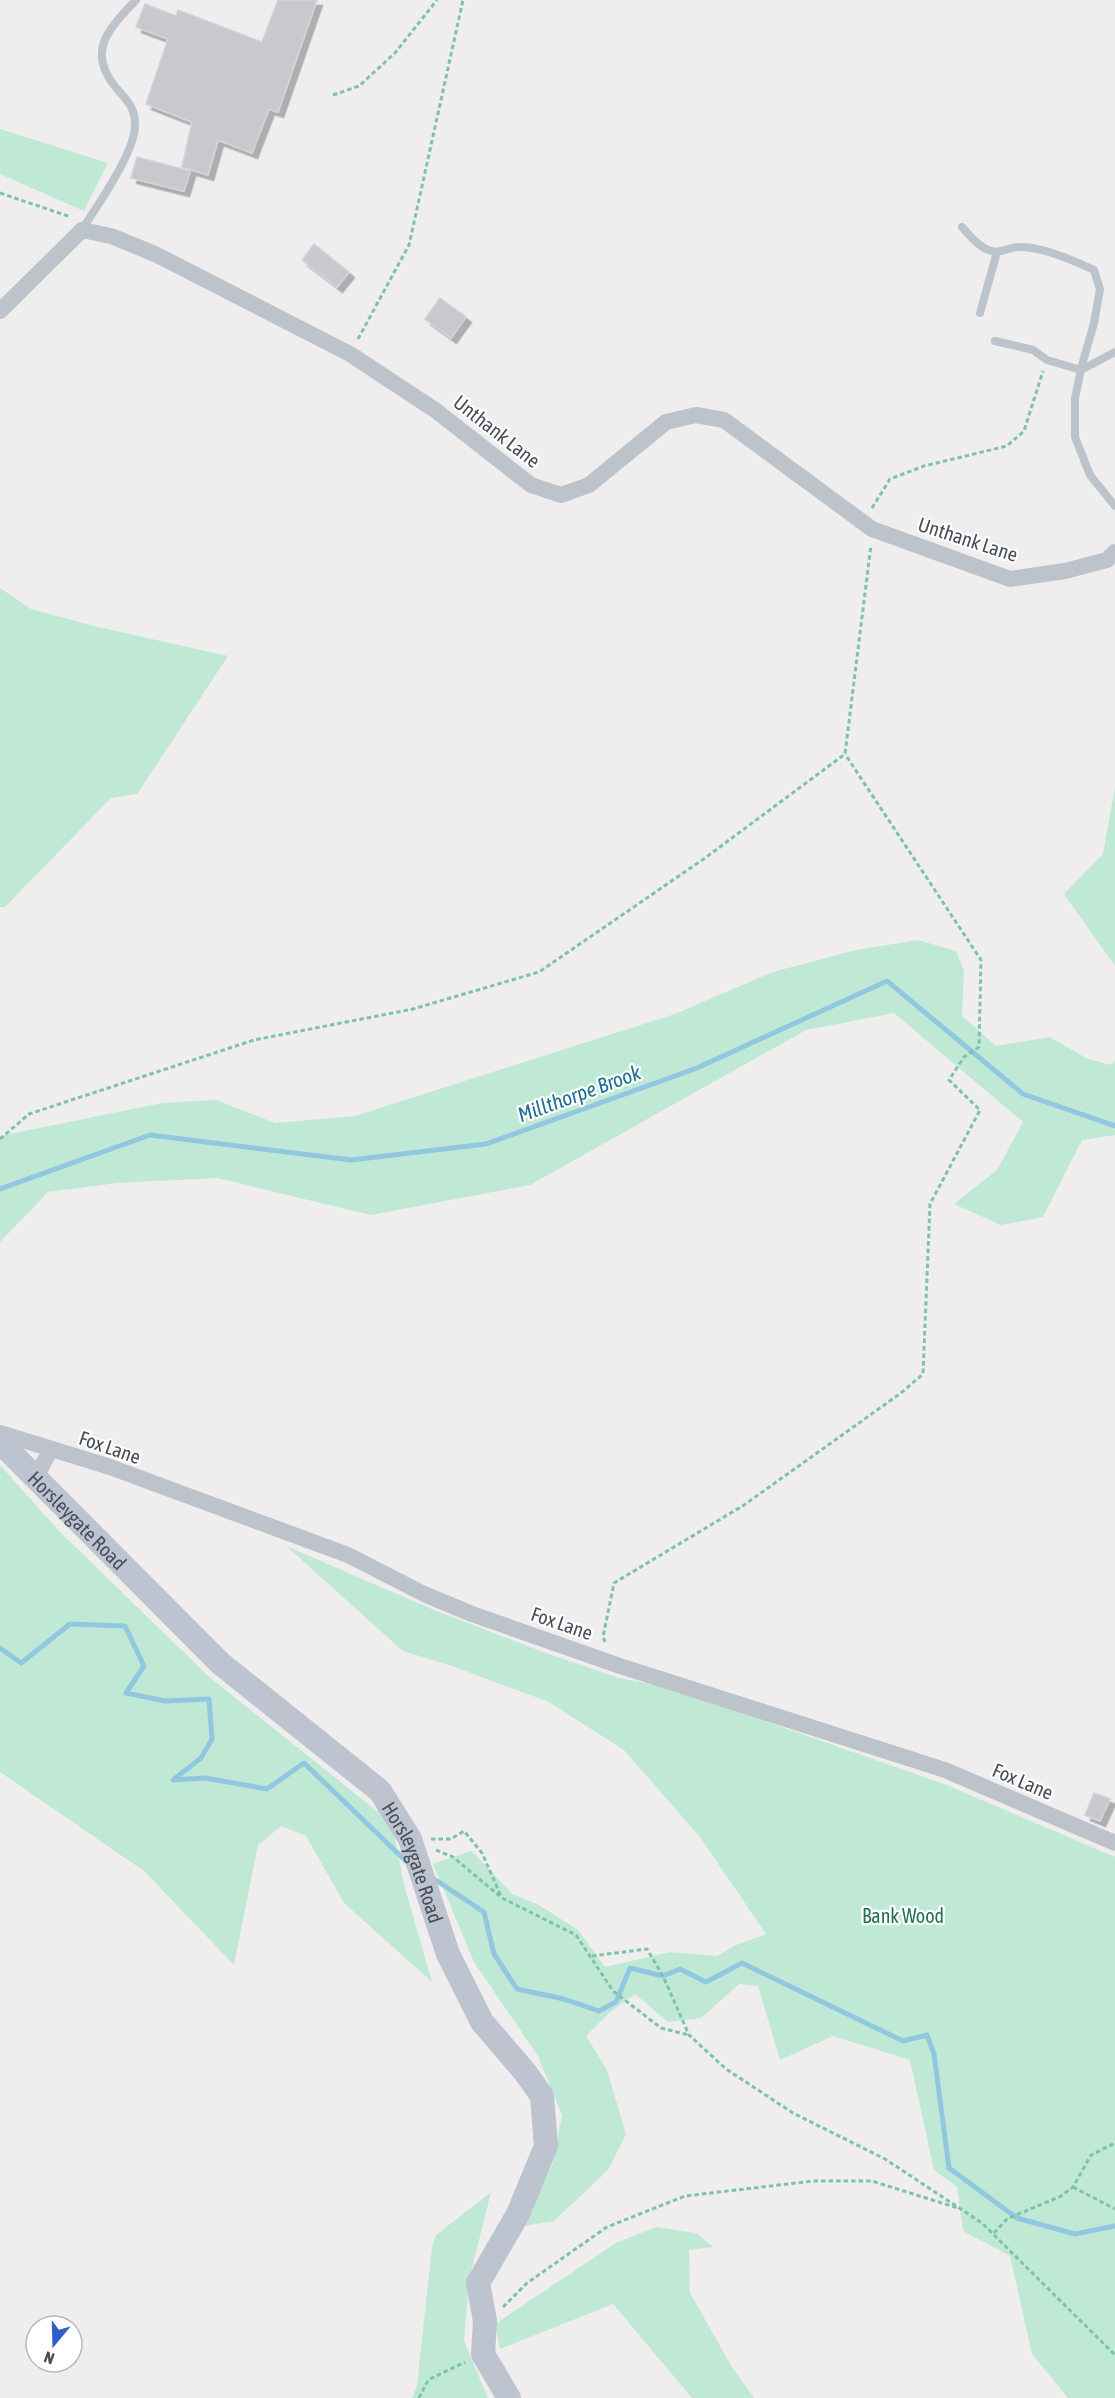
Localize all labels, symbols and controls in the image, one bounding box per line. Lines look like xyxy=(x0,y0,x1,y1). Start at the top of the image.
street label: Unthank Lane xyxy=(449,390,545,472)
street label: Unthank Lane xyxy=(915,512,1021,566)
water label: Millthorpe Brook xyxy=(514,1059,645,1126)
street label: Fox Lane xyxy=(76,1426,144,1468)
street label: Horsleygate Road xyxy=(24,1466,131,1574)
street label: Fox Lane xyxy=(528,1602,596,1644)
street label: Fox Lane xyxy=(989,1758,1057,1804)
street label: Horsleygate Road xyxy=(378,1797,448,1926)
park label: Bank Wood xyxy=(862,1904,944,1927)
north arrow xyxy=(24,2314,84,2374)
text: N xyxy=(42,2348,57,2368)

